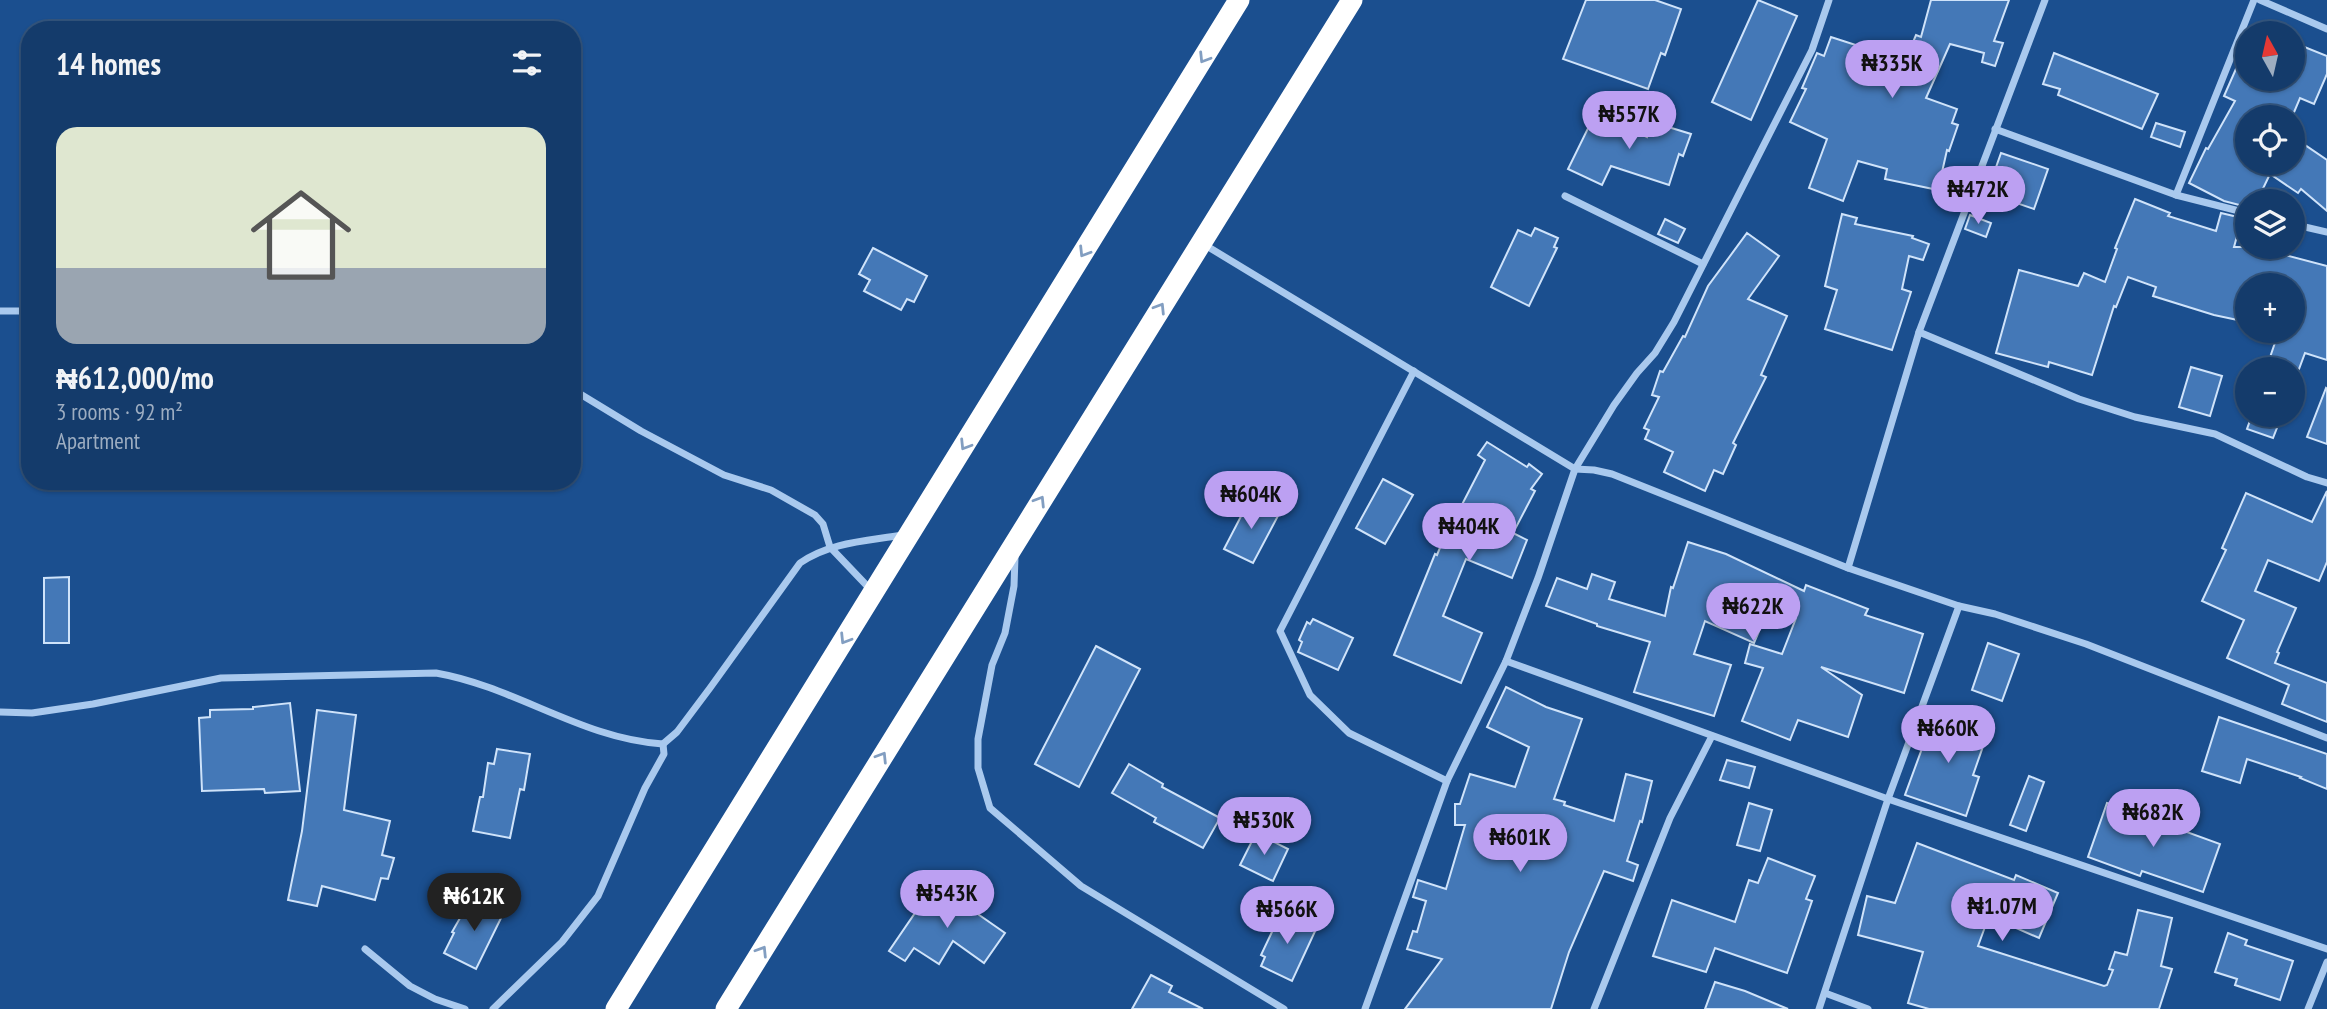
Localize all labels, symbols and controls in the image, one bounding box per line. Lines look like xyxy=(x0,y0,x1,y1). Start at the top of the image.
north arrow xyxy=(2235,21,2305,91)
map controls xyxy=(2235,21,2305,427)
pin: ₦335K xyxy=(1843,41,1941,100)
text: 14 homes xyxy=(56,44,161,83)
icon: filters xyxy=(508,44,546,82)
text: ₦335K xyxy=(1861,48,1923,77)
one-way arrow xyxy=(1199,51,1212,64)
pin: ₦557K xyxy=(1580,92,1678,151)
text: ₦557K xyxy=(1598,99,1660,128)
button: locate xyxy=(2235,105,2305,175)
pin: ₦472K xyxy=(1929,166,2027,226)
icon: home xyxy=(238,172,364,298)
text: ₦472K xyxy=(1947,174,2009,203)
button: layers xyxy=(2235,189,2305,259)
one-way arrow xyxy=(1080,244,1093,257)
button: + xyxy=(2235,273,2305,343)
one-way arrow xyxy=(1152,303,1165,316)
button: − xyxy=(2235,357,2305,427)
text: ₦612,000/mo xyxy=(56,358,214,397)
text: 3 rooms · 92 m² xyxy=(56,397,183,426)
text: Apartment xyxy=(56,426,140,455)
one-way arrow xyxy=(960,438,973,451)
pin: ₦604K xyxy=(1202,472,1300,531)
text: ₦604K xyxy=(1220,479,1282,508)
one-way arrow xyxy=(1032,496,1045,509)
pin: ₦404K xyxy=(1420,504,1518,563)
text: ₦404K xyxy=(1438,511,1500,540)
pin: ₦622K xyxy=(1704,584,1802,643)
text: ₦622K xyxy=(1722,591,1784,620)
one-way arrow xyxy=(841,631,854,644)
pin: ₦660K xyxy=(1899,706,1997,765)
text: ₦660K xyxy=(1917,713,1979,742)
one-way arrow xyxy=(874,752,887,765)
pin: ₦682K xyxy=(2104,790,2202,849)
text: ₦682K xyxy=(2122,797,2184,826)
pin: ₦530K xyxy=(1215,798,1313,857)
text: ₦530K xyxy=(1233,805,1295,834)
pin: ₦601K xyxy=(1471,814,1569,874)
text: ₦601K xyxy=(1489,822,1551,851)
pin: ₦543K xyxy=(898,870,996,930)
pin: ₦612K xyxy=(425,874,523,933)
text: ₦543K xyxy=(916,878,978,907)
text: ₦612K xyxy=(443,881,505,910)
pin: ₦1.07M xyxy=(1945,884,2059,943)
pin: ₦566K xyxy=(1238,886,1336,946)
text: ₦1.07M xyxy=(1967,891,2037,920)
text: ₦566K xyxy=(1256,894,1318,923)
one-way arrow xyxy=(754,946,767,959)

